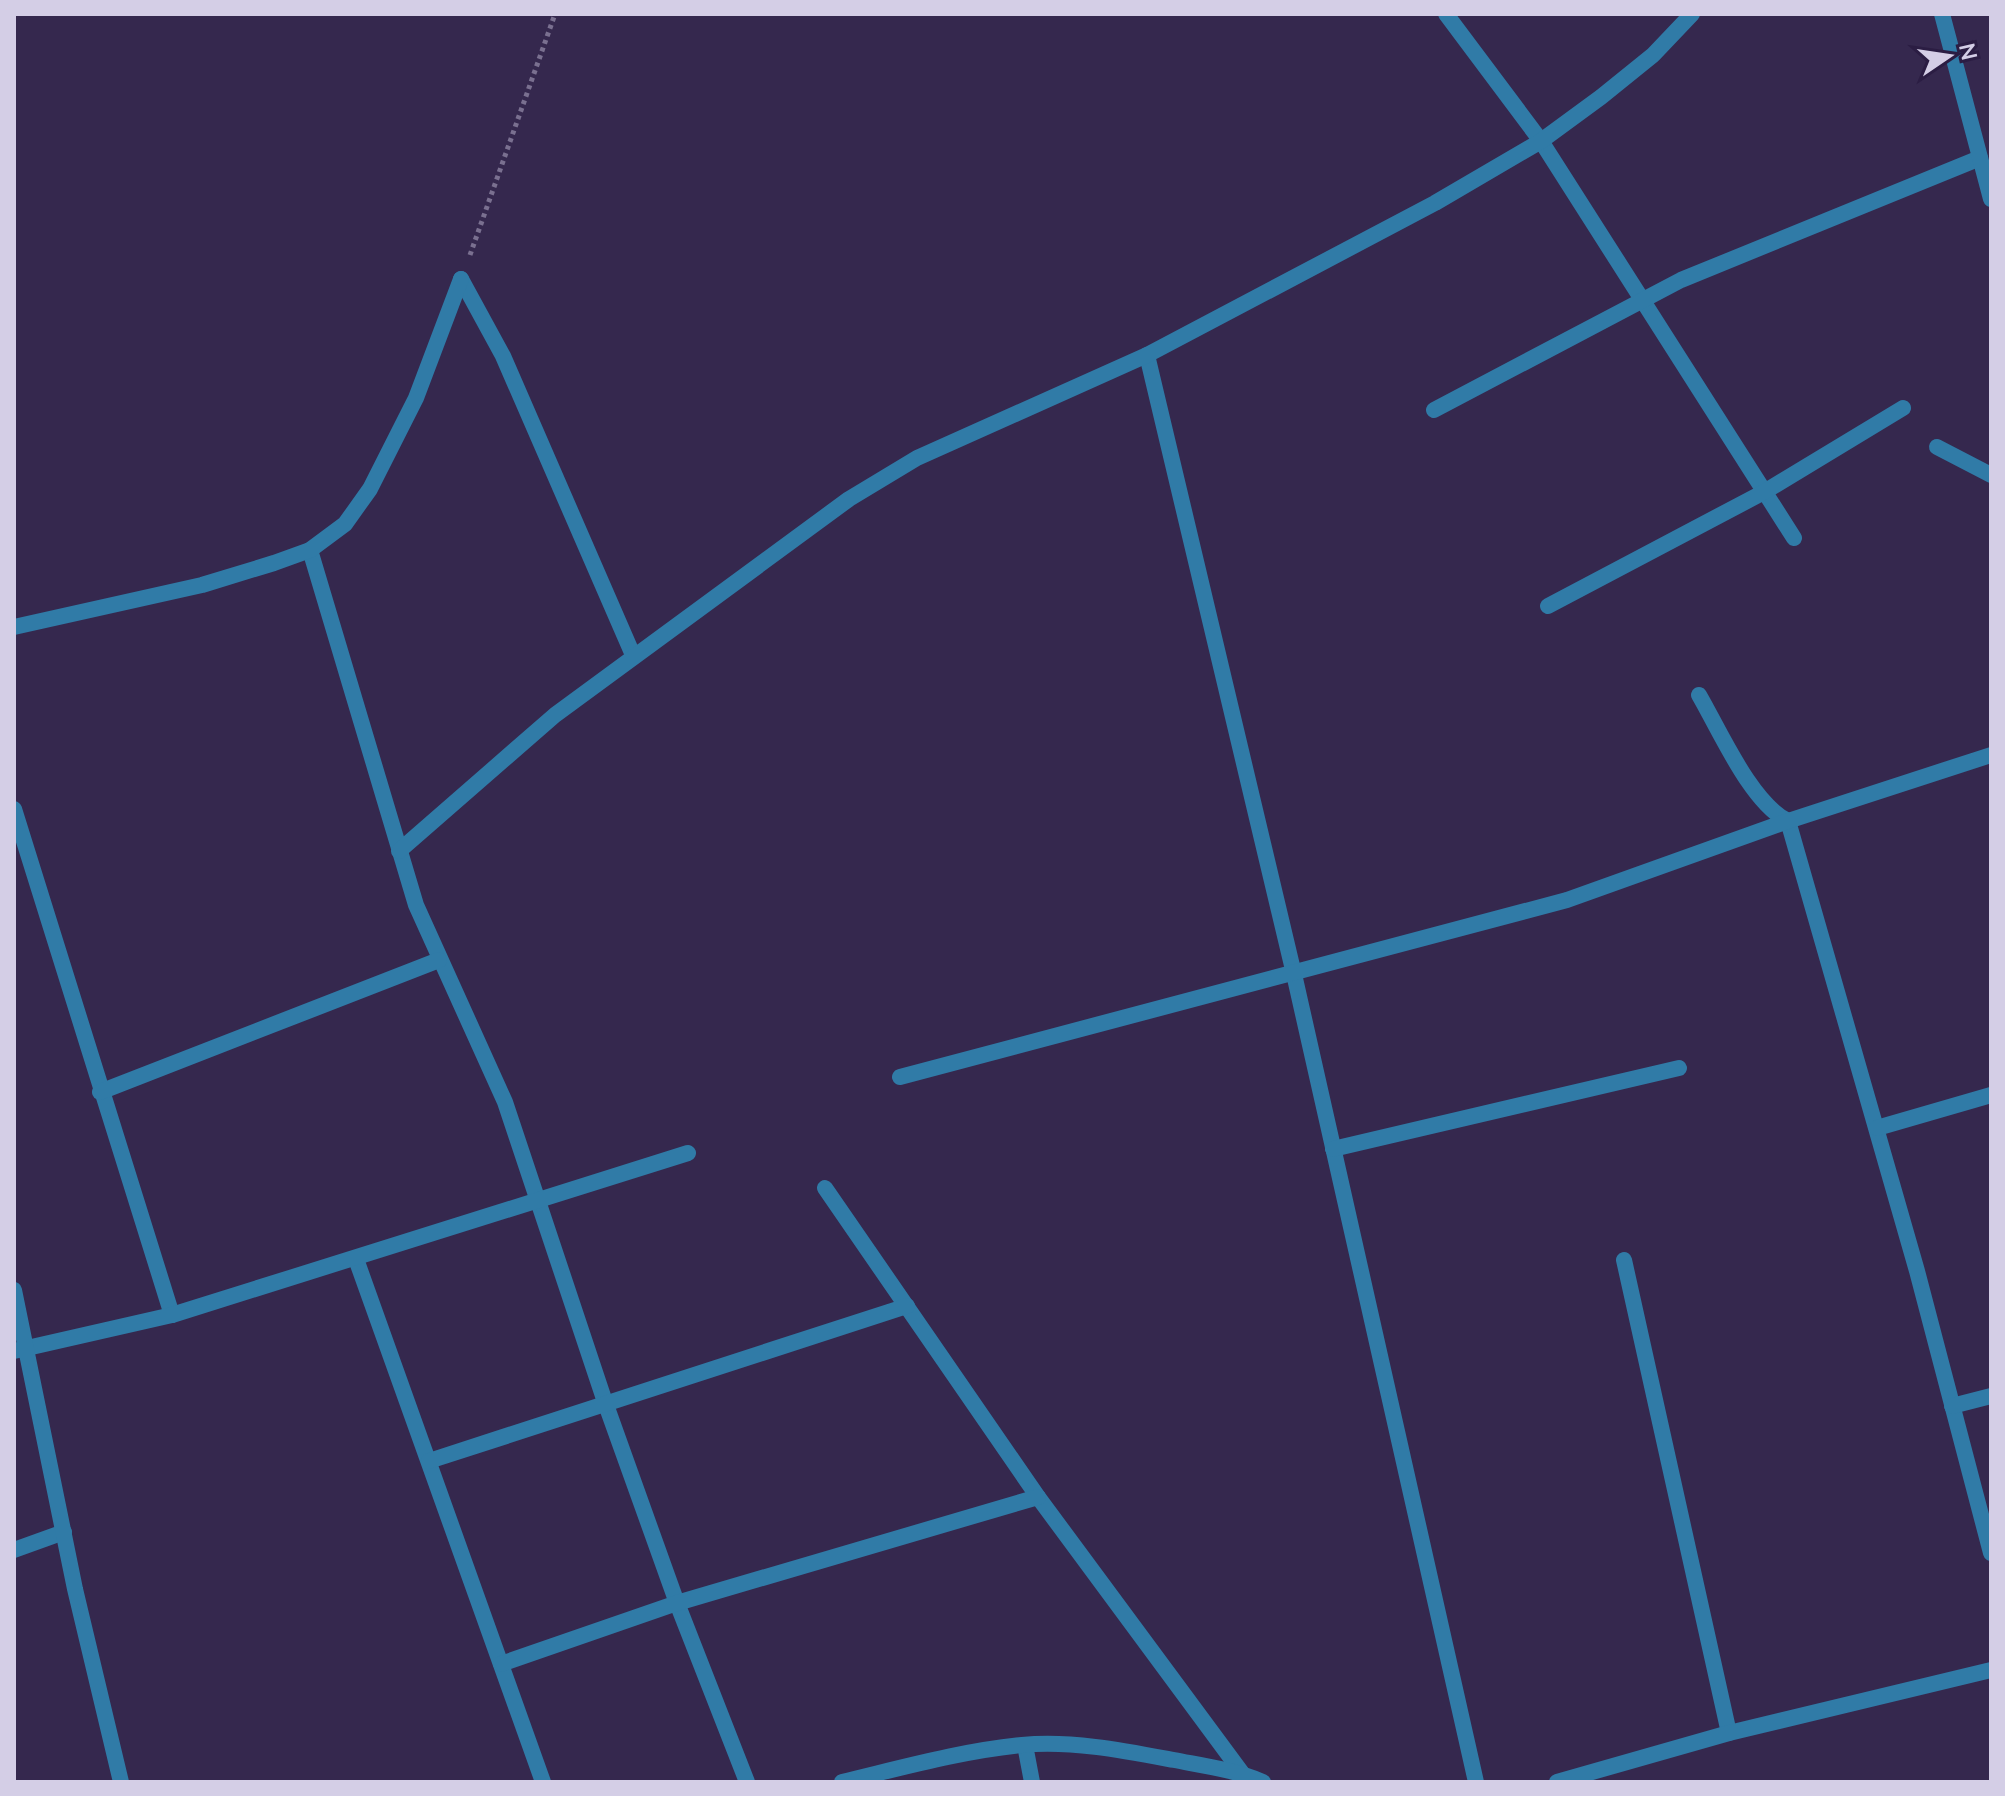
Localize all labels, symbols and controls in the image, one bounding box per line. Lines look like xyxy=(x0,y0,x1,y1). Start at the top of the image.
north arrow xyxy=(1909,16,1989,96)
text: N xyxy=(1953,40,1984,63)

